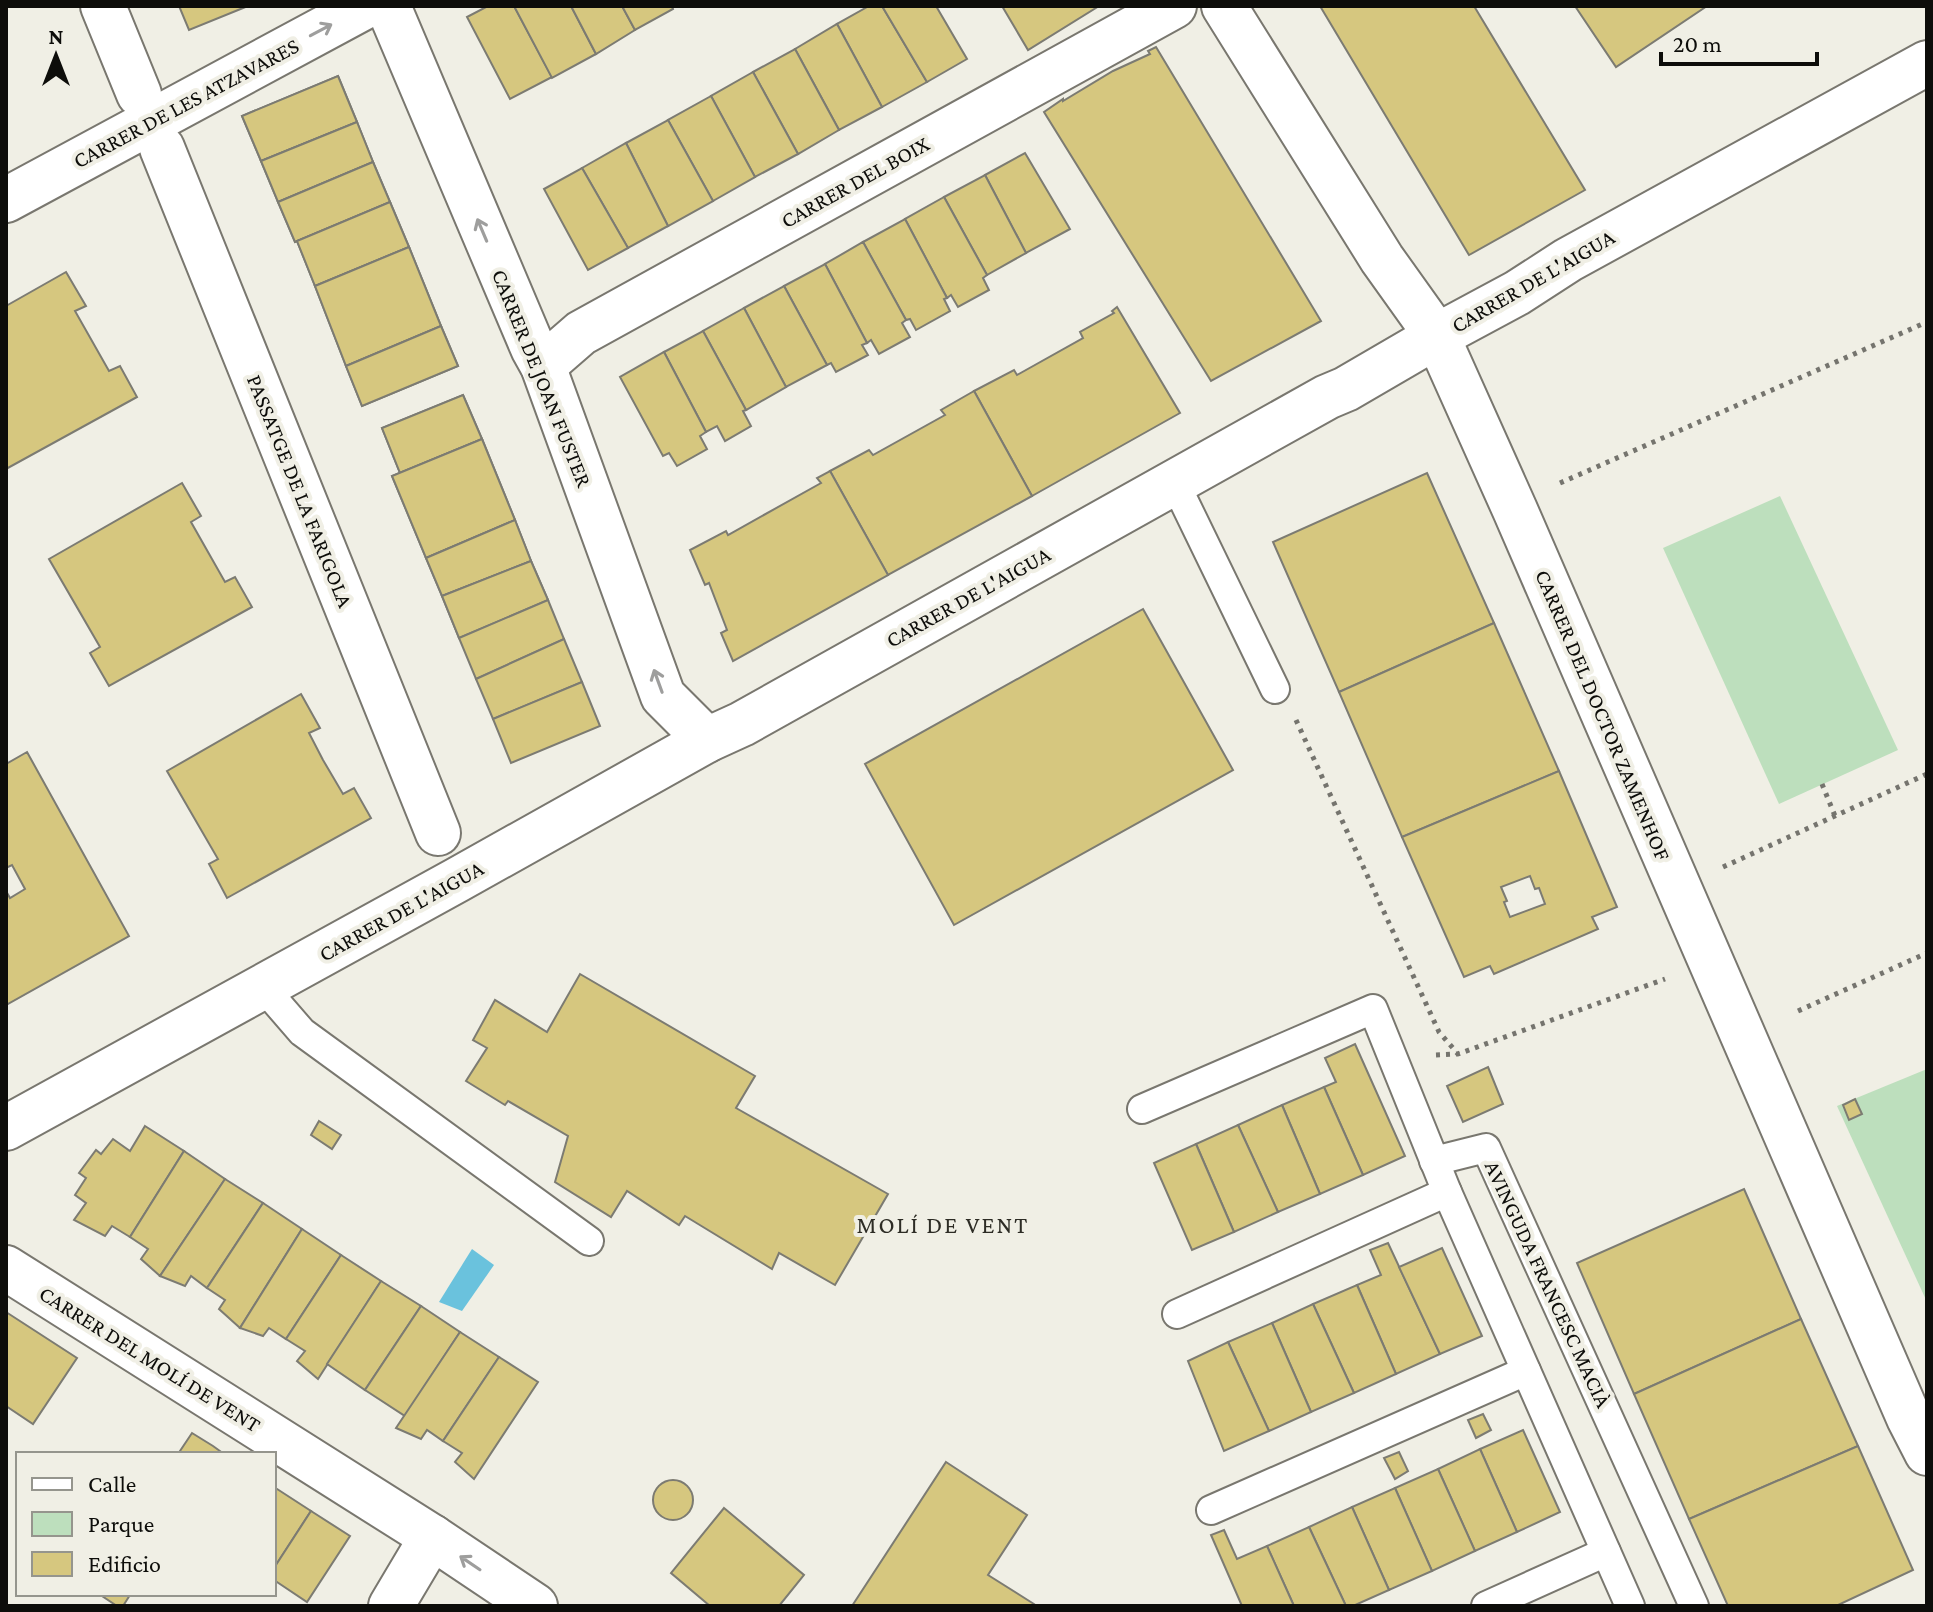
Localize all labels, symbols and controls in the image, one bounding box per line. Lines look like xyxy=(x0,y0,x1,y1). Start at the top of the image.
north arrow xyxy=(16,16,96,96)
scale bar xyxy=(1661,16,1817,66)
one-way arrow xyxy=(308,21,332,37)
text: N xyxy=(49,24,64,49)
text: 20 m xyxy=(1673,30,1722,57)
street label: CARRER DE LES ATZAVARES xyxy=(69,33,303,173)
street label: CARRER DEL BOIX xyxy=(777,131,934,233)
one-way arrow xyxy=(474,219,489,243)
street label: CARRER DE L'AIGUA xyxy=(1447,224,1619,338)
street label: CARRER DE JOAN FUSTER xyxy=(487,266,597,491)
street label: PASSATGE DE LA FARIGOLA xyxy=(242,371,358,612)
street label: CARRER DE L'AIGUA xyxy=(881,541,1055,653)
street label: CARRER DEL DOCTOR ZAMENHOF xyxy=(1530,566,1676,864)
one-way arrow xyxy=(649,669,664,694)
street label: CARRER DE L'AIGUA xyxy=(314,855,488,967)
street label: AVINGUDA FRANCESC MACIÀ xyxy=(1480,1157,1617,1412)
district label: MOLÍ DE VENT xyxy=(857,1211,1029,1238)
street label: CARRER DEL MOLÍ DE VENT xyxy=(35,1281,265,1437)
legend xyxy=(16,1452,276,1596)
text: Calle xyxy=(88,1470,136,1497)
text: Parque xyxy=(88,1510,154,1537)
text: Edificio xyxy=(88,1550,161,1577)
one-way arrow xyxy=(460,1554,482,1571)

